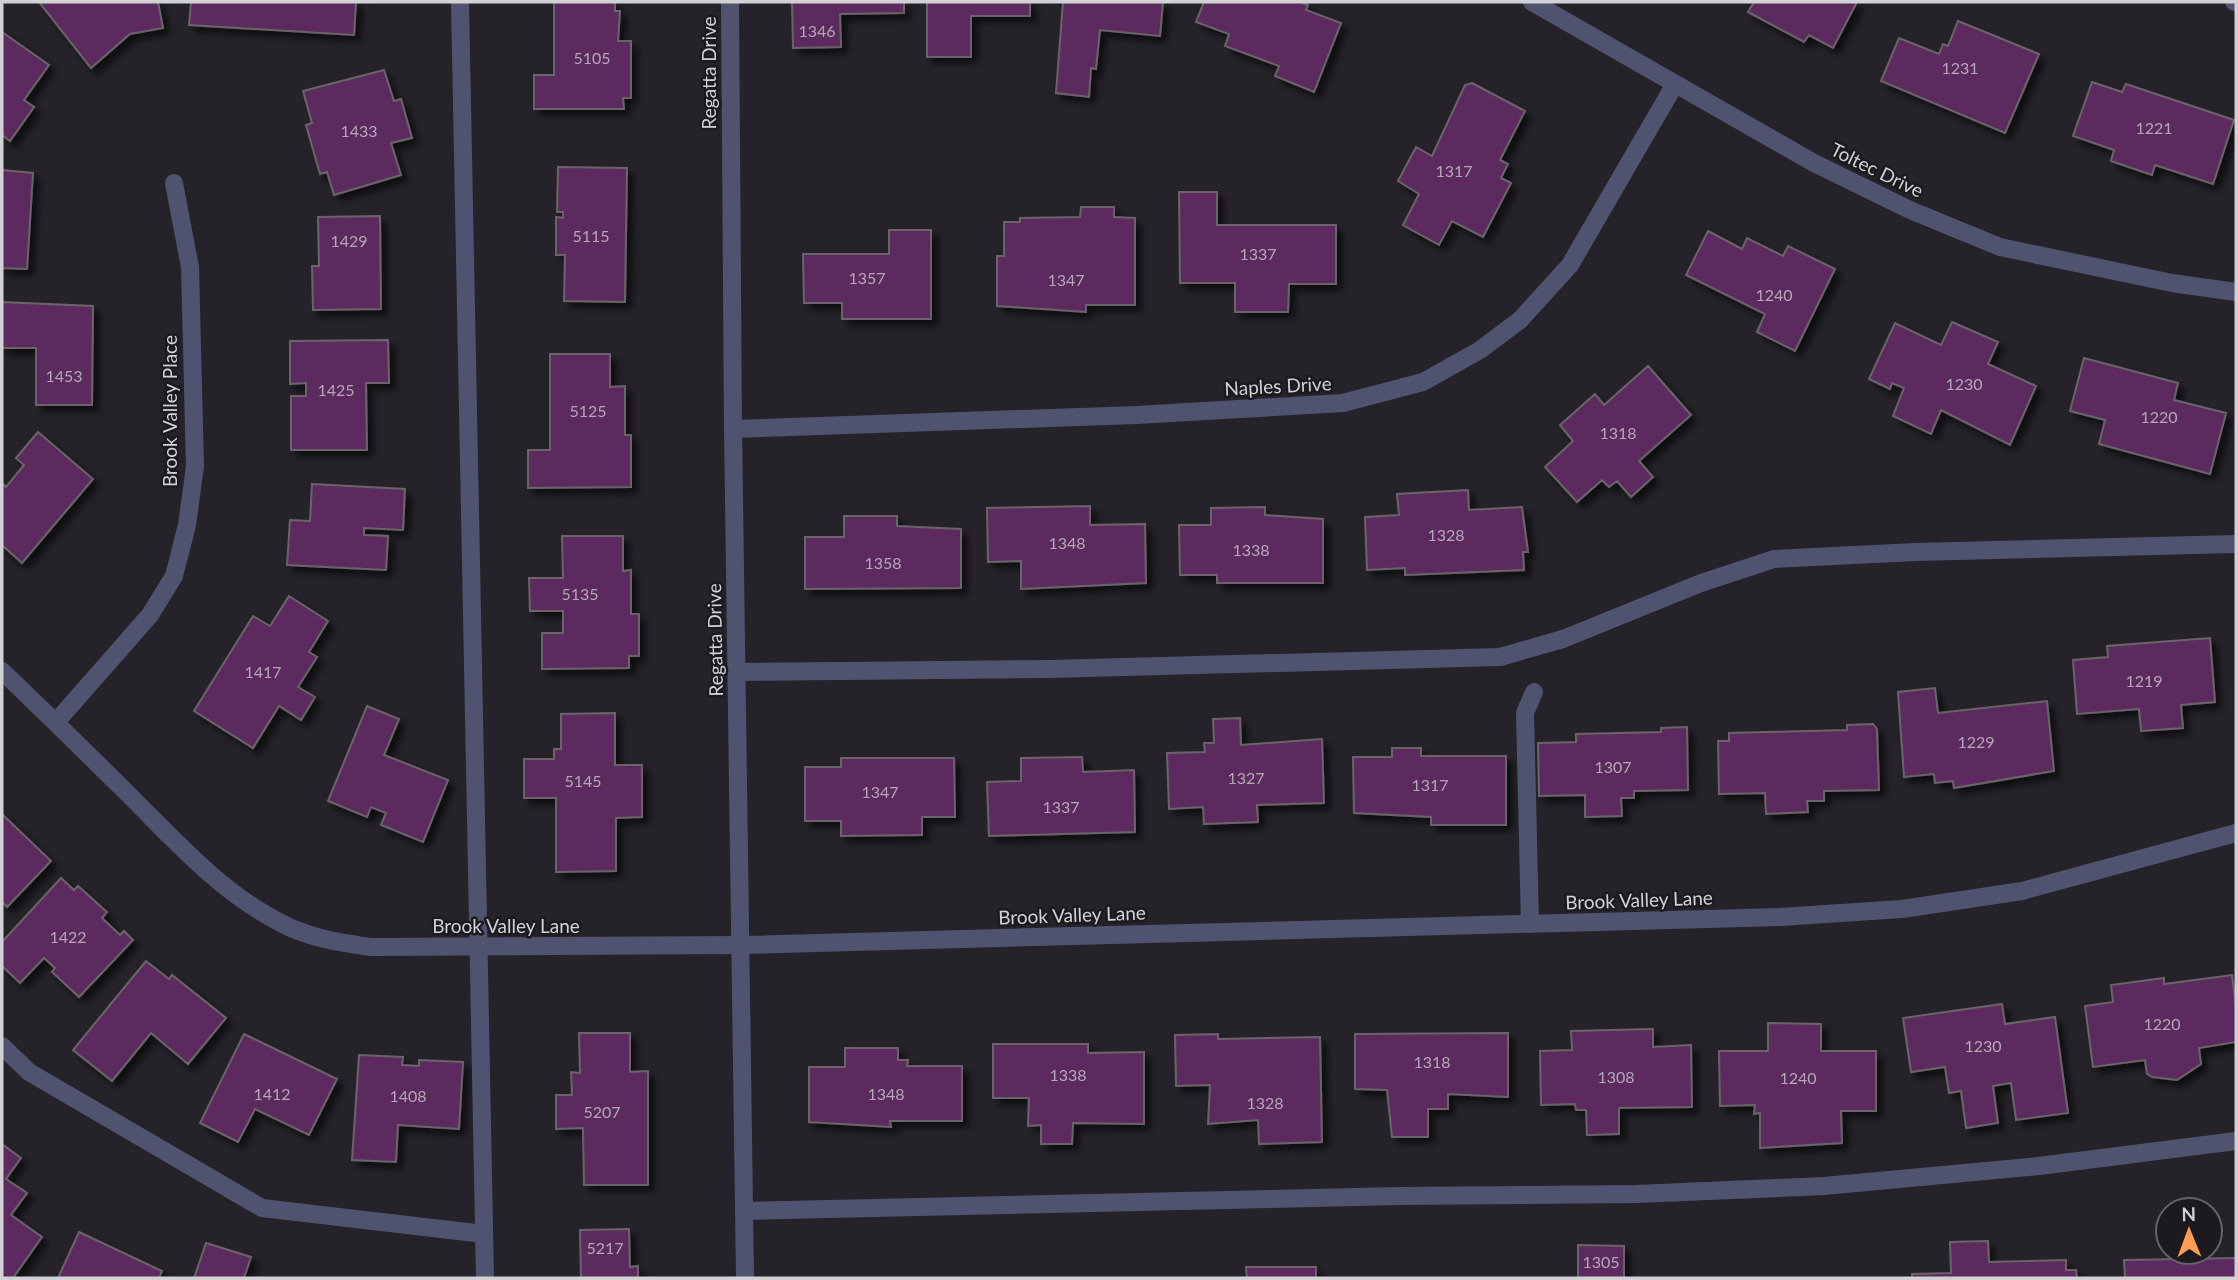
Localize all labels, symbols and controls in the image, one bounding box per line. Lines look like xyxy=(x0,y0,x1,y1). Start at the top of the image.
street label: Regatta Drive xyxy=(697,16,720,130)
house number: 1346 xyxy=(798,21,836,40)
house number: 5105 xyxy=(573,48,611,67)
house number: 1231 xyxy=(1941,58,1979,77)
house number: 1221 xyxy=(2135,118,2173,137)
house number: 1433 xyxy=(340,121,378,140)
street label: Toltec Drive xyxy=(1827,137,1927,202)
house number: 1317 xyxy=(1435,161,1473,180)
house number: 5115 xyxy=(572,226,610,245)
house number: 1429 xyxy=(330,231,368,250)
house number: 1337 xyxy=(1239,244,1277,263)
house number: 1357 xyxy=(848,268,886,287)
house number: 1347 xyxy=(1047,270,1085,289)
house number: 1240 xyxy=(1755,285,1793,304)
street label: Brook Valley Place xyxy=(158,335,181,487)
house number: 1453 xyxy=(45,366,83,385)
street label: Naples Drive xyxy=(1224,371,1332,400)
house number: 1230 xyxy=(1945,374,1983,393)
house number: 1425 xyxy=(317,380,355,399)
house number: 5125 xyxy=(569,401,607,420)
house number: 1220 xyxy=(2140,407,2178,426)
house number: 1318 xyxy=(1599,423,1637,442)
house number: 1328 xyxy=(1427,525,1465,544)
house number: 1348 xyxy=(1048,533,1086,552)
house number: 1338 xyxy=(1232,540,1270,559)
house number: 1358 xyxy=(864,553,902,572)
street label: Regatta Drive xyxy=(702,583,727,697)
house number: 5135 xyxy=(561,584,599,603)
house number: 1417 xyxy=(244,662,282,681)
house number: 1219 xyxy=(2125,671,2163,690)
house number: 1229 xyxy=(1957,732,1995,751)
house number: 1307 xyxy=(1594,757,1632,776)
house number: 1327 xyxy=(1227,768,1265,787)
house number: 5145 xyxy=(564,771,602,790)
house number: 1317 xyxy=(1411,775,1449,794)
house number: 1347 xyxy=(861,782,899,801)
house number: 1337 xyxy=(1042,797,1080,816)
street label: Brook Valley Lane xyxy=(1565,885,1713,914)
street label: Brook Valley Lane xyxy=(998,900,1146,929)
street label: Brook Valley Lane xyxy=(432,914,580,937)
house number: 1422 xyxy=(49,927,87,946)
house number: 1220 xyxy=(2143,1014,2181,1033)
house number: 1230 xyxy=(1964,1036,2002,1055)
house number: 1318 xyxy=(1413,1052,1451,1071)
house number: 1338 xyxy=(1049,1065,1087,1084)
house number: 1308 xyxy=(1597,1067,1635,1086)
house number: 1240 xyxy=(1779,1068,1817,1087)
house number: 1412 xyxy=(253,1084,291,1103)
house number: 1348 xyxy=(867,1084,905,1103)
house number: 1408 xyxy=(389,1086,427,1105)
house number: 1328 xyxy=(1246,1093,1284,1112)
house number: 5207 xyxy=(583,1102,621,1121)
north arrow xyxy=(2154,1196,2224,1266)
text: N xyxy=(2181,1202,2196,1225)
house number: 5217 xyxy=(586,1238,624,1257)
house number: 1305 xyxy=(1582,1252,1620,1271)

